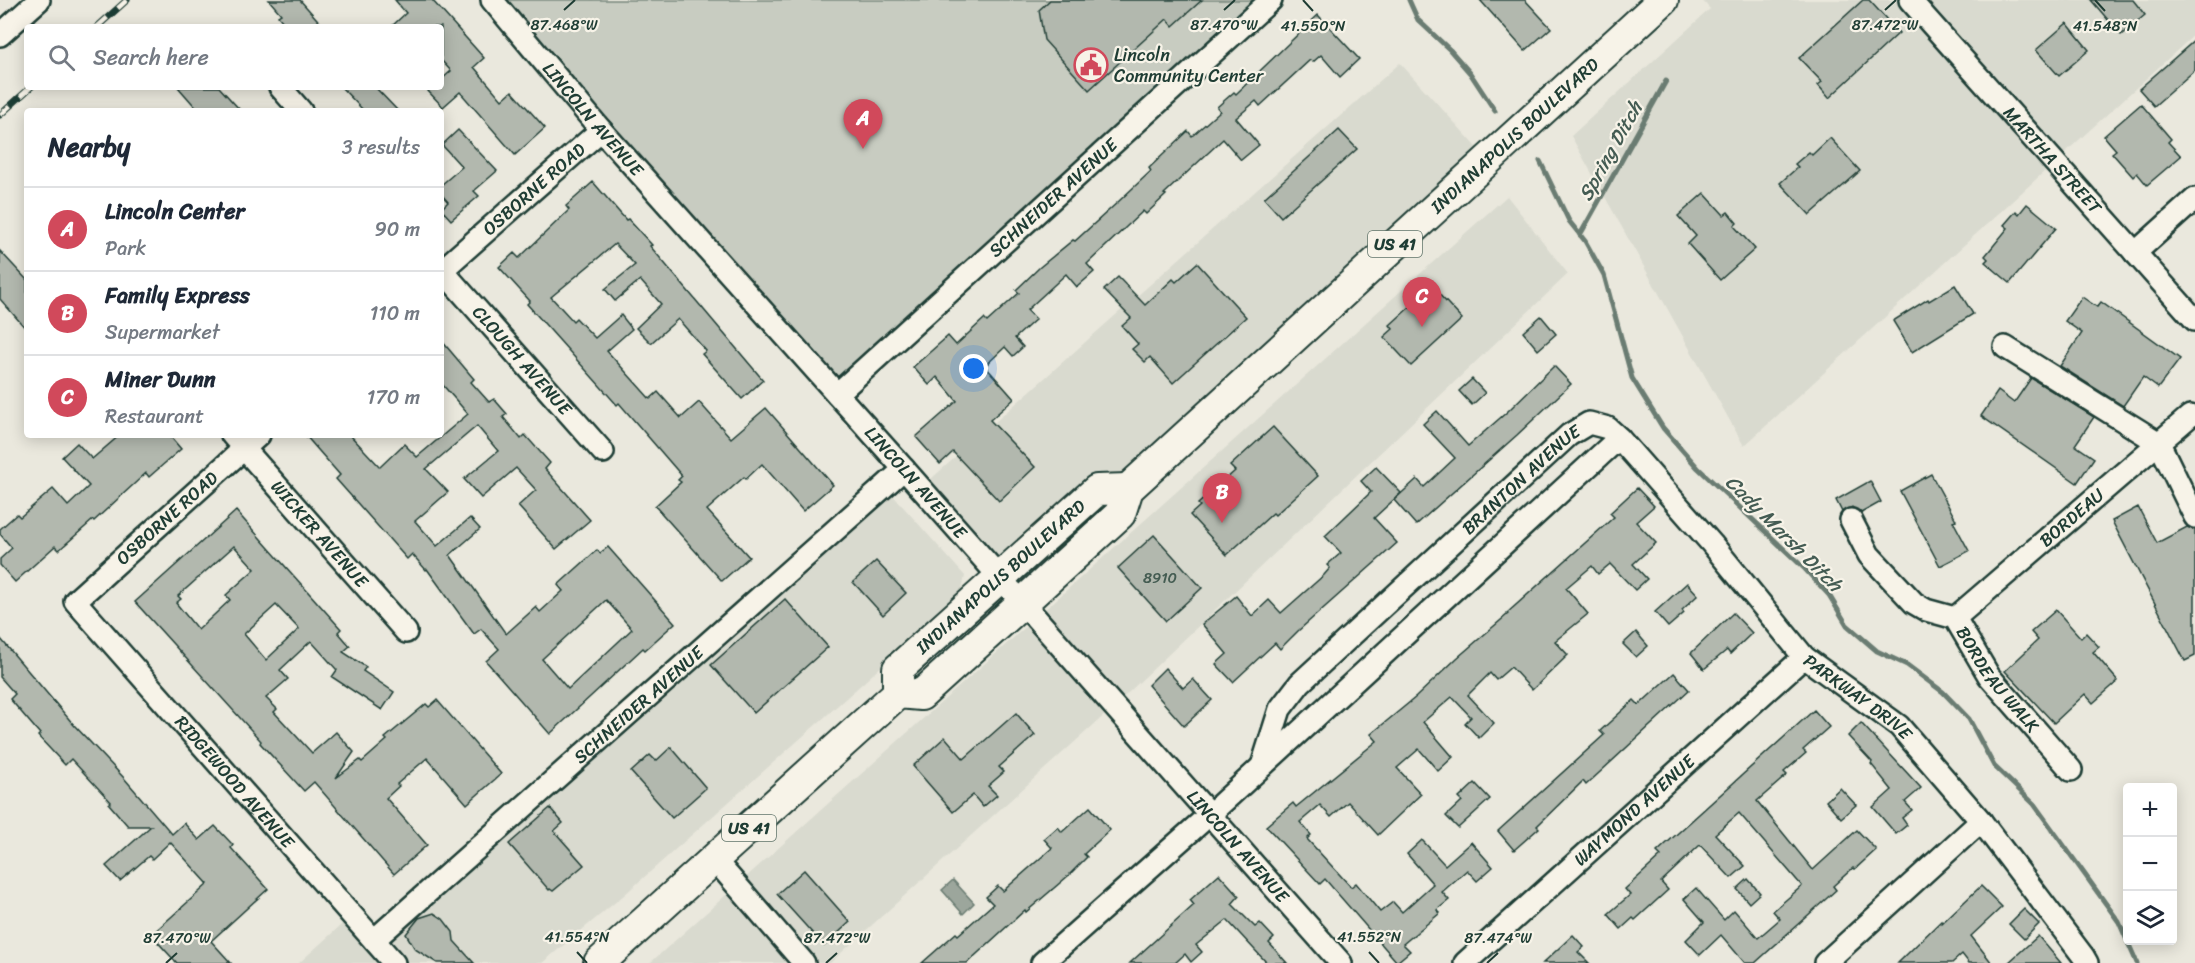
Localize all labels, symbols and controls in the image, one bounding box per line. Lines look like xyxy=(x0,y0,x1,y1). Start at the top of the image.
text: 87.468°W xyxy=(530,12,598,38)
text: 87.470°W xyxy=(1190,12,1258,38)
text: 87.472°W xyxy=(1852,12,1919,38)
text: 41.550°N xyxy=(1281,13,1346,39)
text: 41.548°N xyxy=(2073,13,2138,39)
search box xyxy=(24,24,444,90)
text: Search here xyxy=(93,38,209,77)
place label: Lincoln Community Center xyxy=(1114,39,1265,92)
icon: search xyxy=(45,41,78,74)
public building icon: Lincoln Community Center xyxy=(1073,47,1109,83)
street label: INDIANAPOLIS BOULEVARD xyxy=(1422,49,1607,222)
street label: LINCOLN AVENUE xyxy=(534,55,652,185)
water label: Spring Ditch xyxy=(1569,93,1653,208)
street label: MARTHA STREET xyxy=(1995,98,2111,222)
pin: A xyxy=(844,100,882,149)
text: Nearby xyxy=(48,124,130,170)
street label: SCHNEIDER AVENUE xyxy=(981,129,1126,265)
text: 3 results xyxy=(342,130,420,165)
street label: OSBORNE ROAD xyxy=(475,134,593,244)
text: Lincoln Center xyxy=(105,192,244,231)
text: A xyxy=(61,212,74,247)
text: 90 m xyxy=(375,212,420,247)
text: Park xyxy=(105,231,146,266)
road number: US 41 xyxy=(1368,231,1422,257)
text: Family Express xyxy=(105,276,250,315)
pin: C xyxy=(1402,278,1442,327)
text: B xyxy=(61,296,74,331)
text: 110 m xyxy=(370,296,420,331)
street label: CLOUGH AVENUE xyxy=(464,298,580,424)
text: Supermarket xyxy=(105,315,220,350)
your location xyxy=(959,354,988,383)
text: Miner Dunn xyxy=(105,360,216,399)
text: C xyxy=(61,380,74,415)
text: 170 m xyxy=(367,380,420,415)
text: Restaurant xyxy=(105,399,204,434)
street label: BRANTON AVENUE xyxy=(1454,415,1587,543)
street label: LINCOLN AVENUE xyxy=(856,418,976,547)
street label: OSBORNE ROAD xyxy=(108,463,226,573)
water label: Cady Marsh Ditch xyxy=(1717,466,1853,602)
street label: WICKER AVENUE xyxy=(263,473,377,596)
pin: B xyxy=(1202,474,1242,523)
street label: BORDEAU xyxy=(2032,479,2113,555)
street label: INDIANAPOLIS BOULEVARD xyxy=(907,491,1093,663)
house number: 8910 xyxy=(1143,565,1177,591)
street label: BORDEAU WALK xyxy=(1947,620,2048,740)
street label: SCHNEIDER AVENUE xyxy=(566,637,712,772)
street label: PARKWAY DRIVE xyxy=(1796,645,1921,748)
street label: RIDGEWOOD AVENUE xyxy=(166,708,303,857)
street label: WAYMOND AVENUE xyxy=(1566,746,1703,874)
street label: LINCOLN AVENUE xyxy=(1178,782,1298,911)
map controls xyxy=(2123,783,2177,945)
button: + xyxy=(2123,783,2177,837)
road number: US 41 xyxy=(722,815,776,841)
button: − xyxy=(2123,837,2177,891)
button: layers xyxy=(2123,891,2177,945)
text: 41.554°N xyxy=(545,924,610,950)
text: 41.552°N xyxy=(1337,924,1402,950)
text: 87.470°W xyxy=(143,925,211,951)
text: 87.472°W xyxy=(804,925,871,951)
text: 87.474°W xyxy=(1464,925,1532,951)

